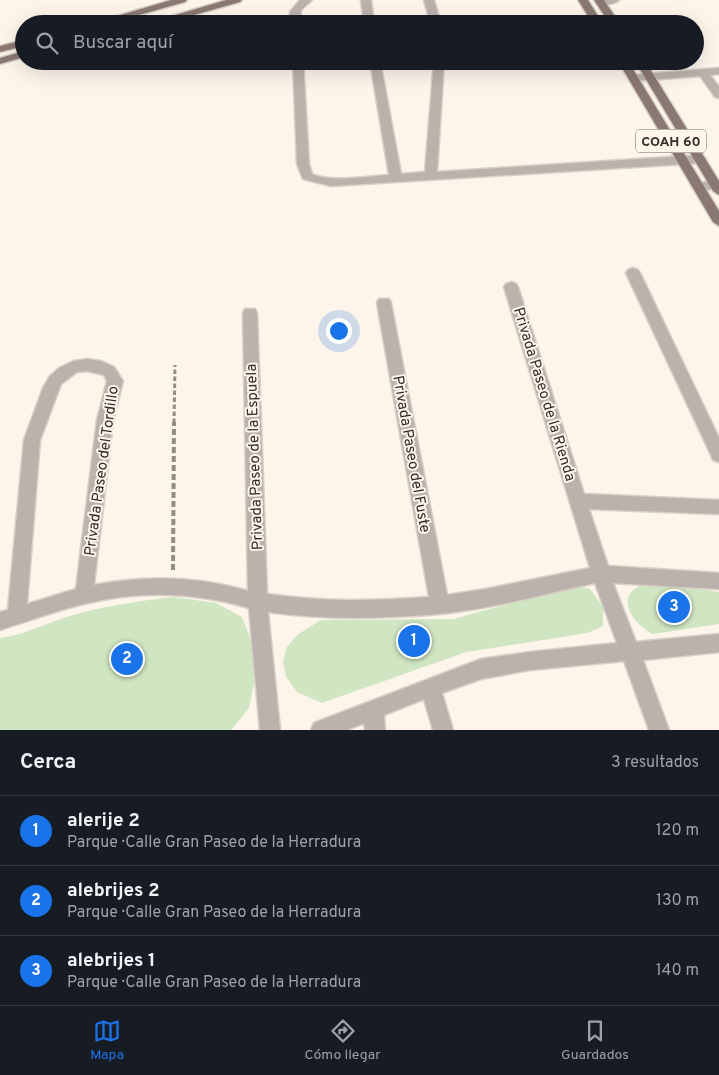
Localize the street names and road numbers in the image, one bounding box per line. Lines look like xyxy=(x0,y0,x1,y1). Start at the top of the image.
road number: COAH 60 xyxy=(636,130,706,152)
street label: Privada Paseo de la Rienda xyxy=(508,305,579,484)
street label: Privada Paseo de la Espuela xyxy=(243,363,268,550)
street label: Privada Paseo del Fuste xyxy=(387,374,434,534)
street label: Privada Paseo del Tordillo xyxy=(81,385,124,557)

